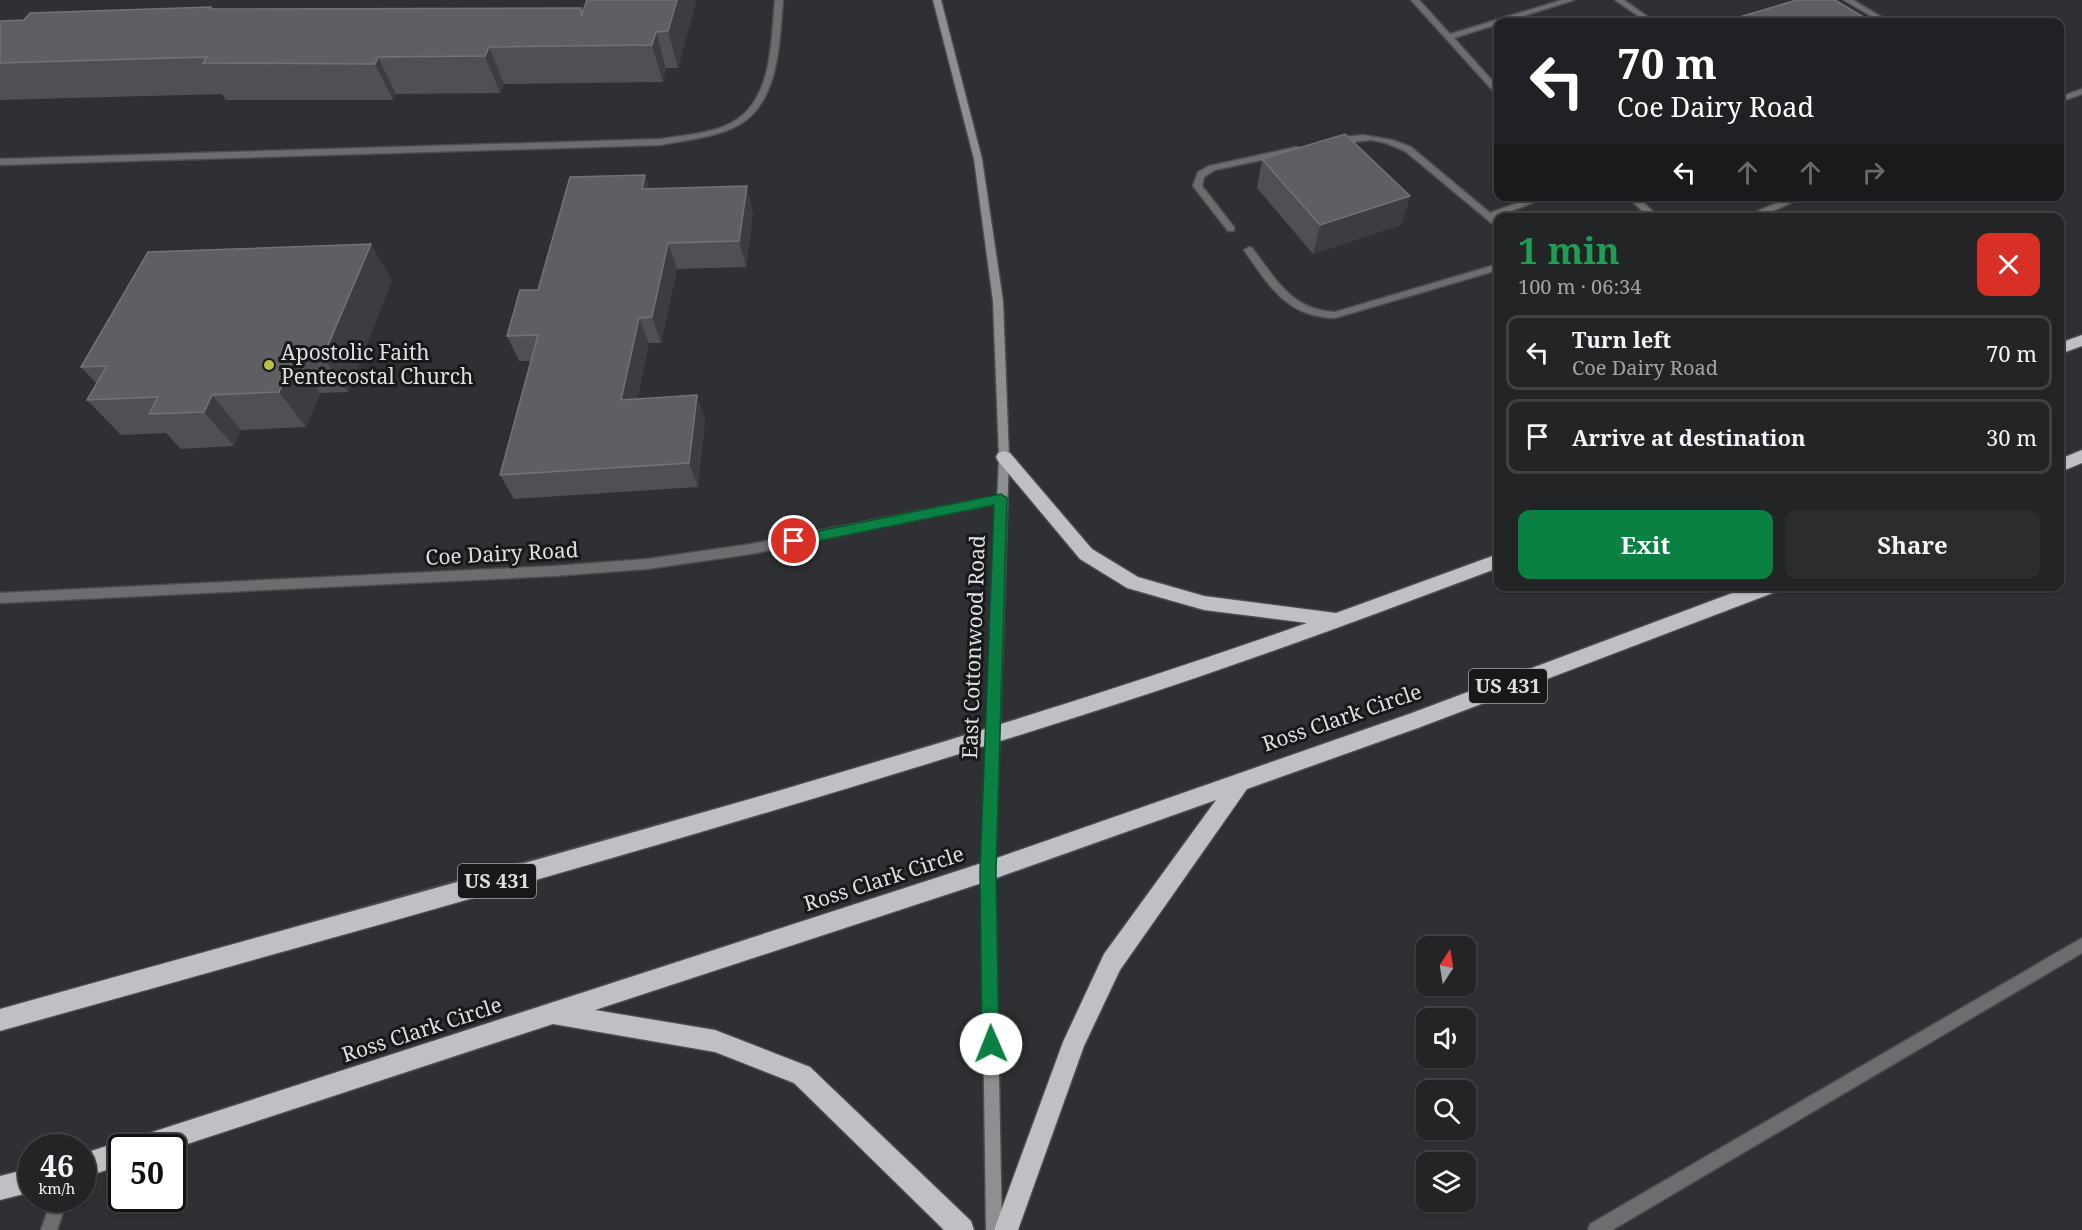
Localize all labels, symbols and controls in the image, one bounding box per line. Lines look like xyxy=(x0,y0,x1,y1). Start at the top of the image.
text: 70 m xyxy=(1617,34,1717,91)
icon: left xyxy=(1518,42,1596,120)
text: Coe Dairy Road xyxy=(1617,88,1814,125)
icon: left xyxy=(1668,156,1701,189)
icon: ahead xyxy=(1731,156,1764,189)
icon: ahead xyxy=(1794,156,1827,189)
icon: right xyxy=(1857,156,1890,189)
text: 1 min xyxy=(1518,226,1620,275)
button: close xyxy=(1977,233,2040,296)
text: 100 m · 06:34 xyxy=(1518,273,1641,300)
text: Turn left xyxy=(1572,324,1671,354)
icon: left xyxy=(1521,336,1554,369)
place label: Apostolic Faith Pentecostal Church xyxy=(281,338,473,390)
text: 70 m xyxy=(1986,338,2037,368)
text: Coe Dairy Road xyxy=(1572,354,1718,381)
marker: Apostolic Faith Pentecostal Church xyxy=(262,358,276,372)
icon: arrive xyxy=(1521,420,1554,453)
text: Arrive at destination xyxy=(1572,422,1806,452)
text: 30 m xyxy=(1986,422,2037,452)
button: Exit xyxy=(1518,510,1773,579)
button: Share xyxy=(1785,510,2040,579)
pin xyxy=(768,515,819,566)
icon: arrive xyxy=(777,524,810,557)
street label: East Cottonwood Road xyxy=(955,534,991,759)
street label: Coe Dairy Road xyxy=(425,535,579,571)
road number: US 431 xyxy=(1469,669,1547,703)
street label: Ross Clark Circle xyxy=(1258,677,1425,757)
street label: Ross Clark Circle xyxy=(800,839,967,917)
road number: US 431 xyxy=(458,864,536,898)
north arrow xyxy=(1416,936,1476,996)
map controls xyxy=(1416,936,1476,1212)
street label: Ross Clark Circle xyxy=(338,990,505,1068)
button: sound xyxy=(1416,1008,1476,1068)
position arrow xyxy=(959,1012,1023,1076)
button: search xyxy=(1416,1080,1476,1140)
speed limit sign: 50 xyxy=(108,1134,186,1212)
text: 46 xyxy=(40,1145,74,1186)
button: layers xyxy=(1416,1152,1476,1212)
text: km/h xyxy=(39,1178,75,1198)

